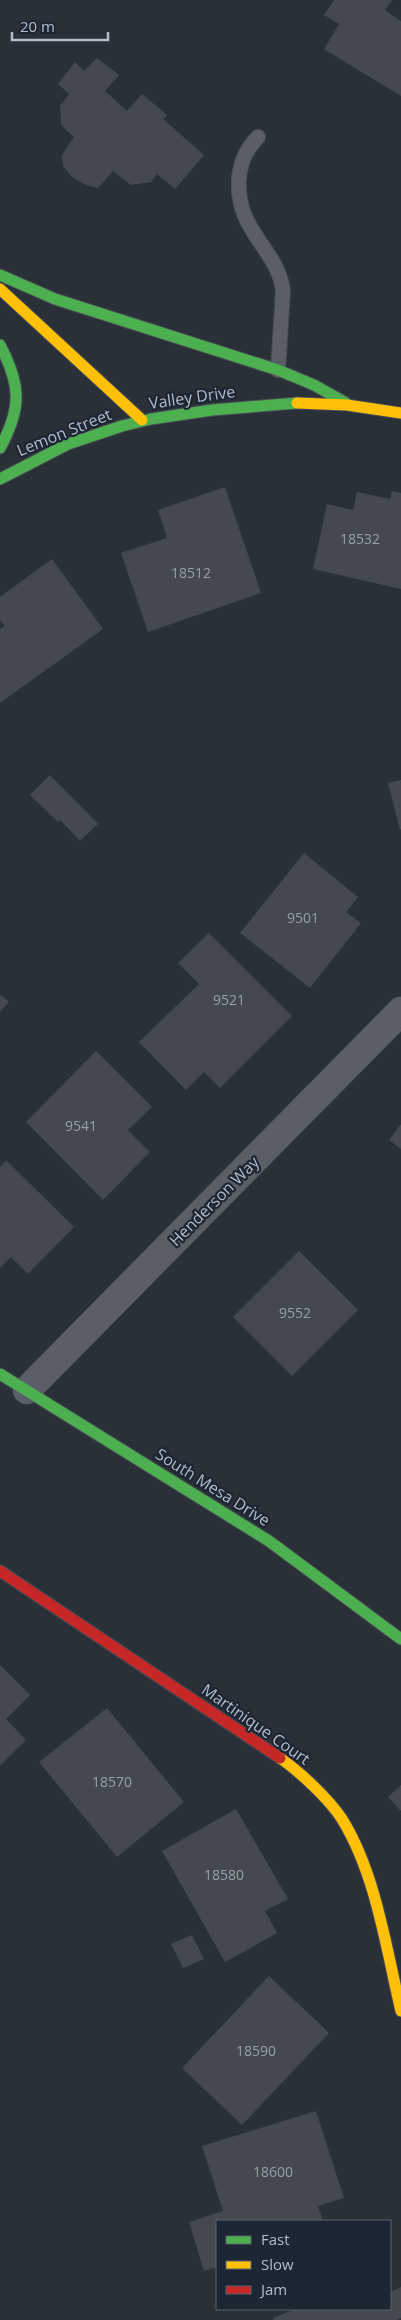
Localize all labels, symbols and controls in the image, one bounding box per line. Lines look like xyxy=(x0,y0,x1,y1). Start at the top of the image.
scale bar xyxy=(12,10,109,42)
text: 20 m xyxy=(20,16,55,36)
street label: Valley Drive xyxy=(147,380,237,414)
street label: Lemon Street xyxy=(13,403,115,461)
house number: 18532 xyxy=(340,529,380,548)
house number: 18512 xyxy=(171,563,211,582)
house number: 9501 xyxy=(287,908,319,927)
house number: 9521 xyxy=(213,990,245,1009)
house number: 9541 xyxy=(65,1116,97,1135)
street label: Henderson Way xyxy=(164,1151,264,1251)
house number: 9552 xyxy=(279,1303,311,1322)
street label: South Mesa Drive xyxy=(152,1443,274,1531)
street label: Martinique Court xyxy=(197,1678,315,1770)
house number: 18570 xyxy=(92,1772,132,1791)
house number: 18580 xyxy=(204,1865,244,1884)
house number: 18590 xyxy=(236,2041,276,2060)
house number: 18600 xyxy=(253,2162,293,2181)
legend xyxy=(216,2220,391,2310)
text: Fast xyxy=(261,2229,290,2249)
text: Slow xyxy=(261,2254,294,2274)
text: Jam xyxy=(259,2279,287,2299)

